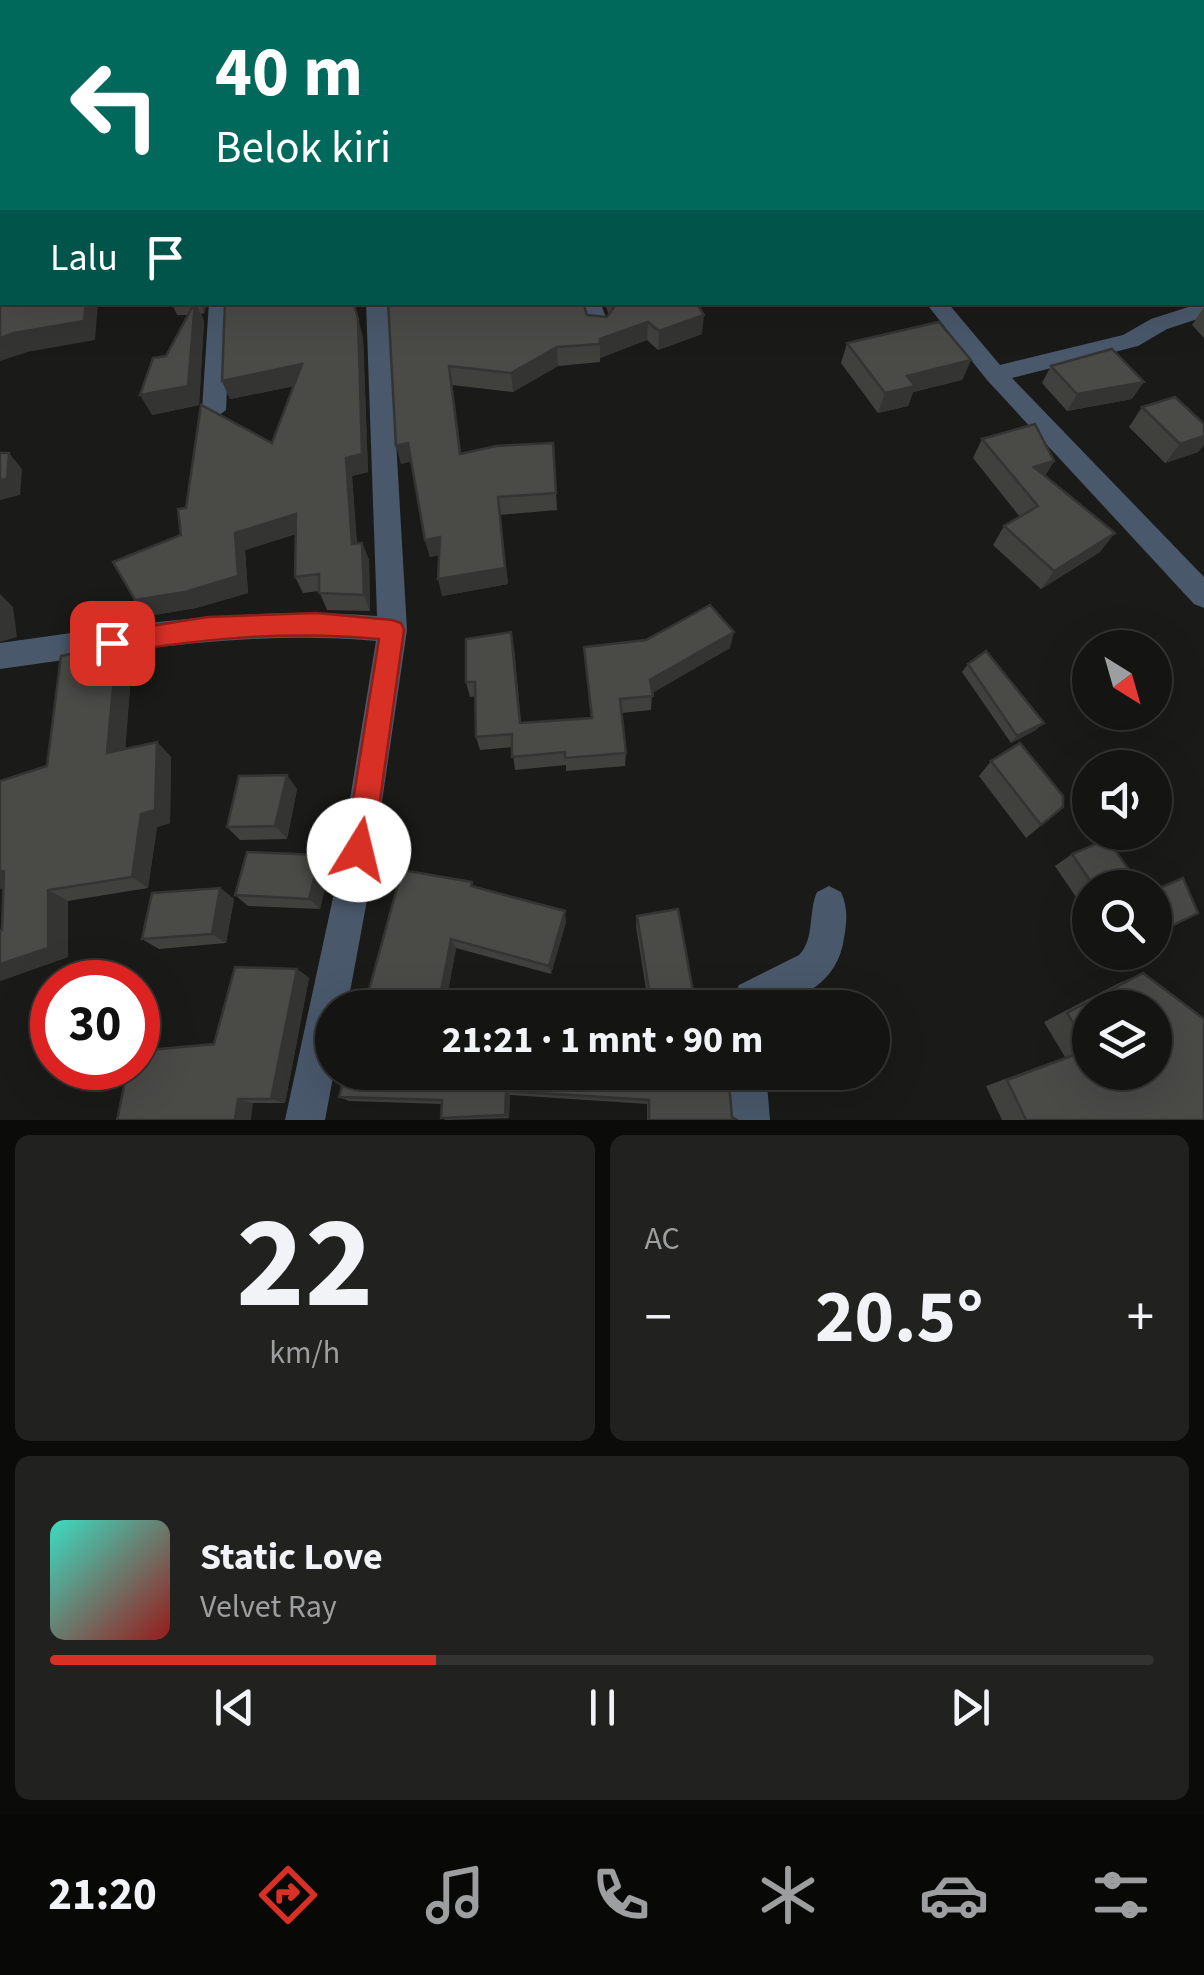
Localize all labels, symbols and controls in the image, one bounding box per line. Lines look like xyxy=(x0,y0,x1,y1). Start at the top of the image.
text: 40 m xyxy=(215,23,363,123)
icon: left xyxy=(50,40,180,170)
text: Belok kiri xyxy=(215,116,391,180)
icon: arrive xyxy=(138,230,193,285)
text: Lalu xyxy=(50,231,118,285)
pin xyxy=(70,601,155,686)
icon: arrive xyxy=(85,616,140,671)
north arrow xyxy=(1072,630,1172,730)
map controls xyxy=(1072,630,1172,1090)
button: sound xyxy=(1072,750,1172,850)
position arrow xyxy=(307,798,411,902)
button: search xyxy=(1072,870,1172,970)
speed limit sign: 30 xyxy=(30,960,160,1090)
button: layers xyxy=(1072,990,1172,1090)
text: 21:21 · 1 mnt · 90 m xyxy=(442,1013,763,1067)
text: 22 xyxy=(236,1172,373,1357)
text: AC xyxy=(645,1216,680,1262)
text: 20.5° xyxy=(815,1264,984,1371)
text: − xyxy=(645,1279,672,1357)
text: + xyxy=(1127,1279,1154,1357)
text: km/h xyxy=(269,1330,340,1376)
text: Static Love xyxy=(200,1530,383,1584)
text: Velvet Ray xyxy=(200,1584,337,1630)
icon: previous xyxy=(207,1680,262,1735)
icon: pause xyxy=(575,1680,630,1735)
icon: next xyxy=(943,1680,998,1735)
icon: directions xyxy=(253,1860,323,1930)
icon: music xyxy=(420,1860,490,1930)
icon: phone xyxy=(586,1860,656,1930)
icon: climate xyxy=(753,1860,823,1930)
icon: car xyxy=(919,1860,989,1930)
icon: filters xyxy=(1086,1860,1156,1930)
text: 21:20 xyxy=(48,1863,157,1927)

